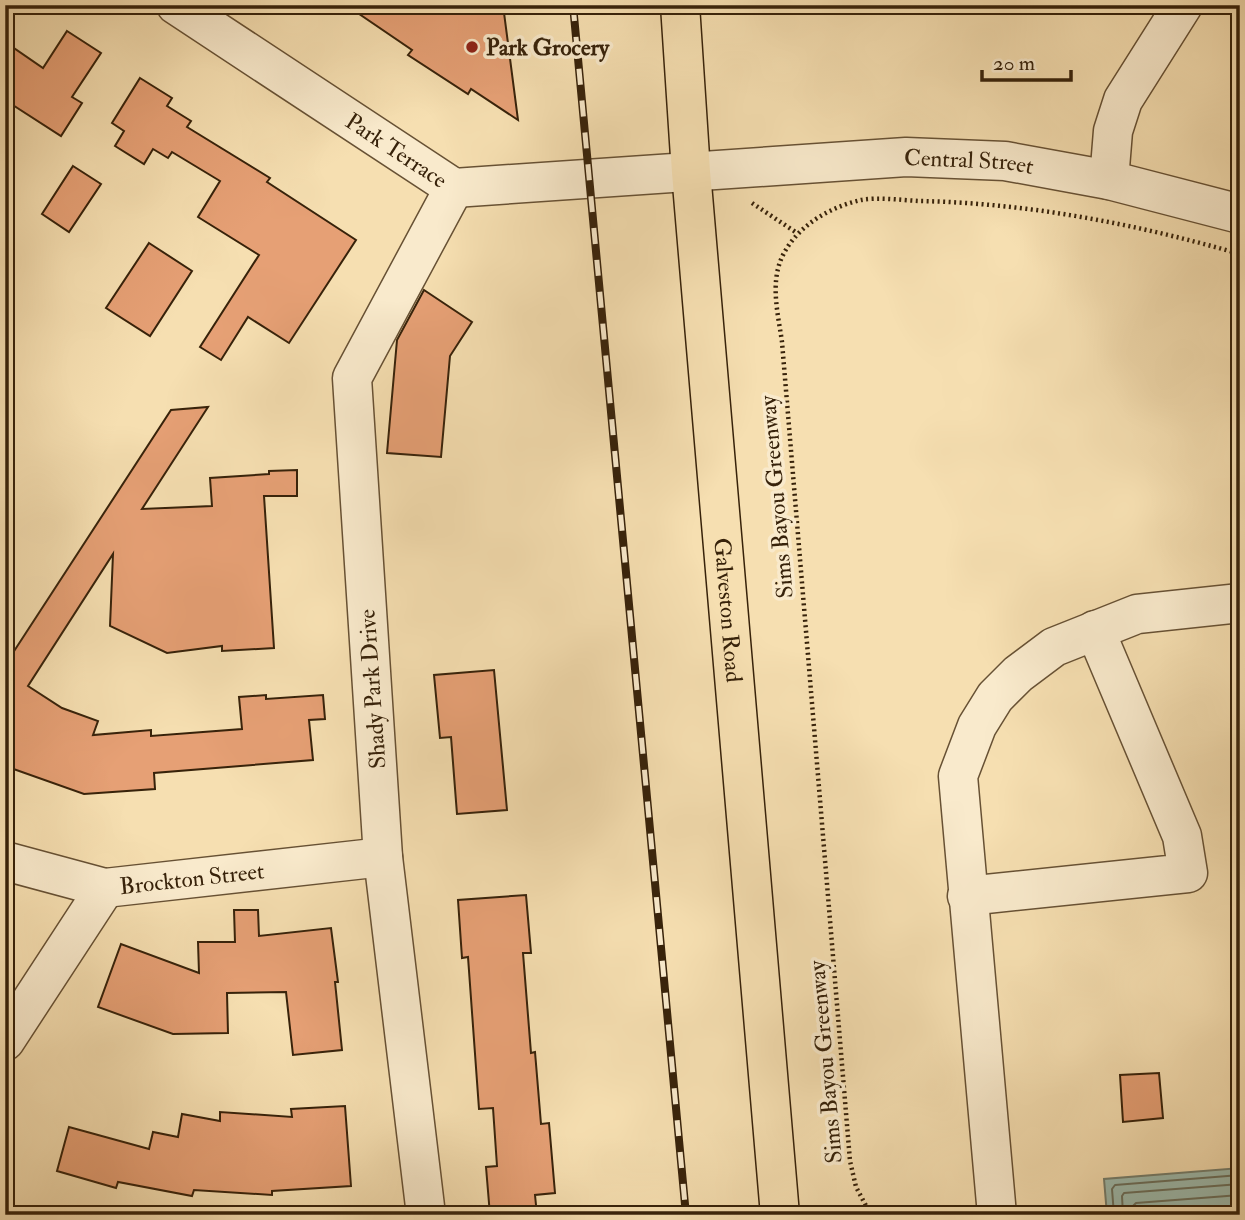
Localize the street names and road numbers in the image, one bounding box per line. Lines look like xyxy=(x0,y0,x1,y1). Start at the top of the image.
street label: Park Terrace xyxy=(340,107,453,195)
street label: Central Street xyxy=(904,143,1036,181)
street label: Sims Bayou Greenway xyxy=(753,393,800,600)
street label: Galveston Road xyxy=(707,537,748,684)
street label: Shady Park Drive xyxy=(352,608,393,770)
street label: Brockton Street xyxy=(118,856,266,901)
street label: Sims Bayou Greenway xyxy=(802,958,849,1165)

